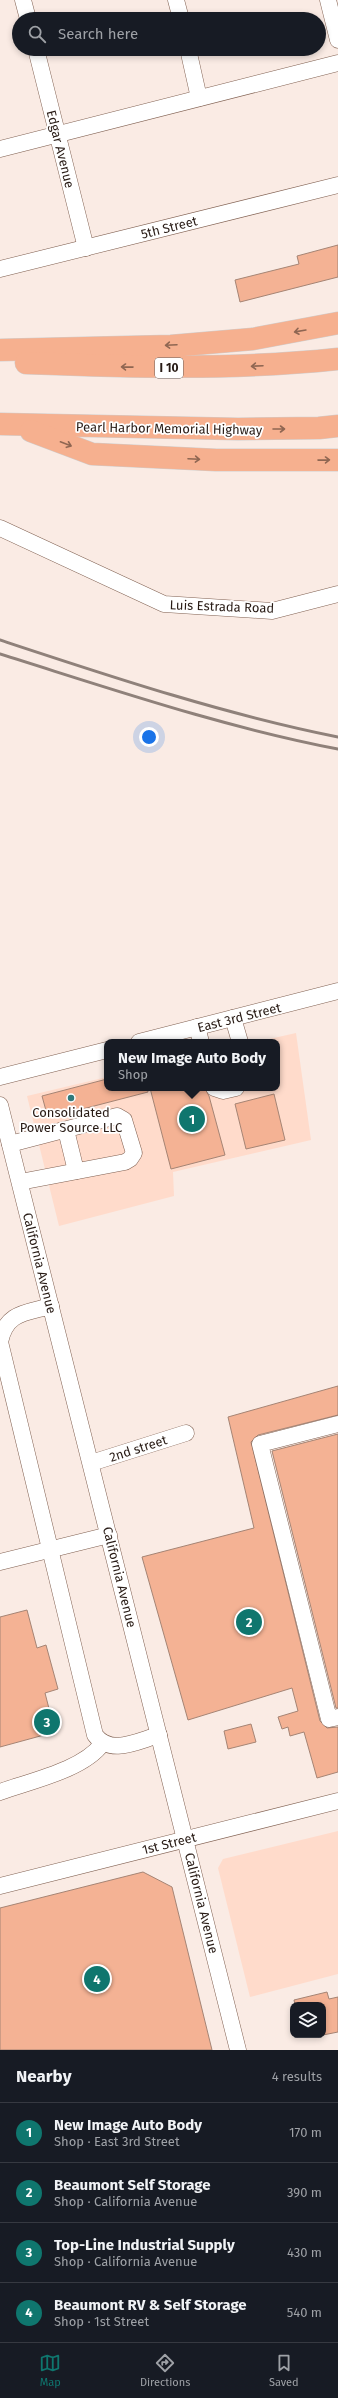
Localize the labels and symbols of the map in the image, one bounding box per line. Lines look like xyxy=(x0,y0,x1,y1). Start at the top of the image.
street label: Edgar Avenue xyxy=(44,109,77,190)
street label: 5th Street xyxy=(139,213,199,242)
one-way arrow xyxy=(294,327,307,335)
one-way arrow xyxy=(165,342,178,349)
road number: I 10 xyxy=(155,358,183,378)
one-way arrow xyxy=(251,362,264,370)
one-way arrow xyxy=(121,363,134,370)
street label: Pearl Harbor Memorial Highway xyxy=(76,419,263,438)
one-way arrow xyxy=(272,425,285,433)
one-way arrow xyxy=(60,441,72,449)
one-way arrow xyxy=(187,455,200,463)
one-way arrow xyxy=(317,456,330,464)
street label: Luis Estrada Road xyxy=(169,597,275,616)
your location xyxy=(139,727,159,747)
street label: East 3rd Street xyxy=(196,1000,283,1035)
marker: Consolidated Power Source LLC xyxy=(66,1093,76,1103)
pin: 1 xyxy=(179,1104,205,1134)
place label: Consolidated Power Source LLC xyxy=(20,1105,123,1135)
street label: California Avenue xyxy=(20,1211,59,1315)
street label: 2nd street xyxy=(108,1432,169,1465)
street label: California Avenue xyxy=(100,1525,139,1629)
pin: 2 xyxy=(236,1607,262,1637)
pin: 3 xyxy=(34,1707,60,1737)
street label: 1st Street xyxy=(141,1829,198,1857)
street label: California Avenue xyxy=(182,1851,221,1955)
pin: 4 xyxy=(84,1964,110,1994)

